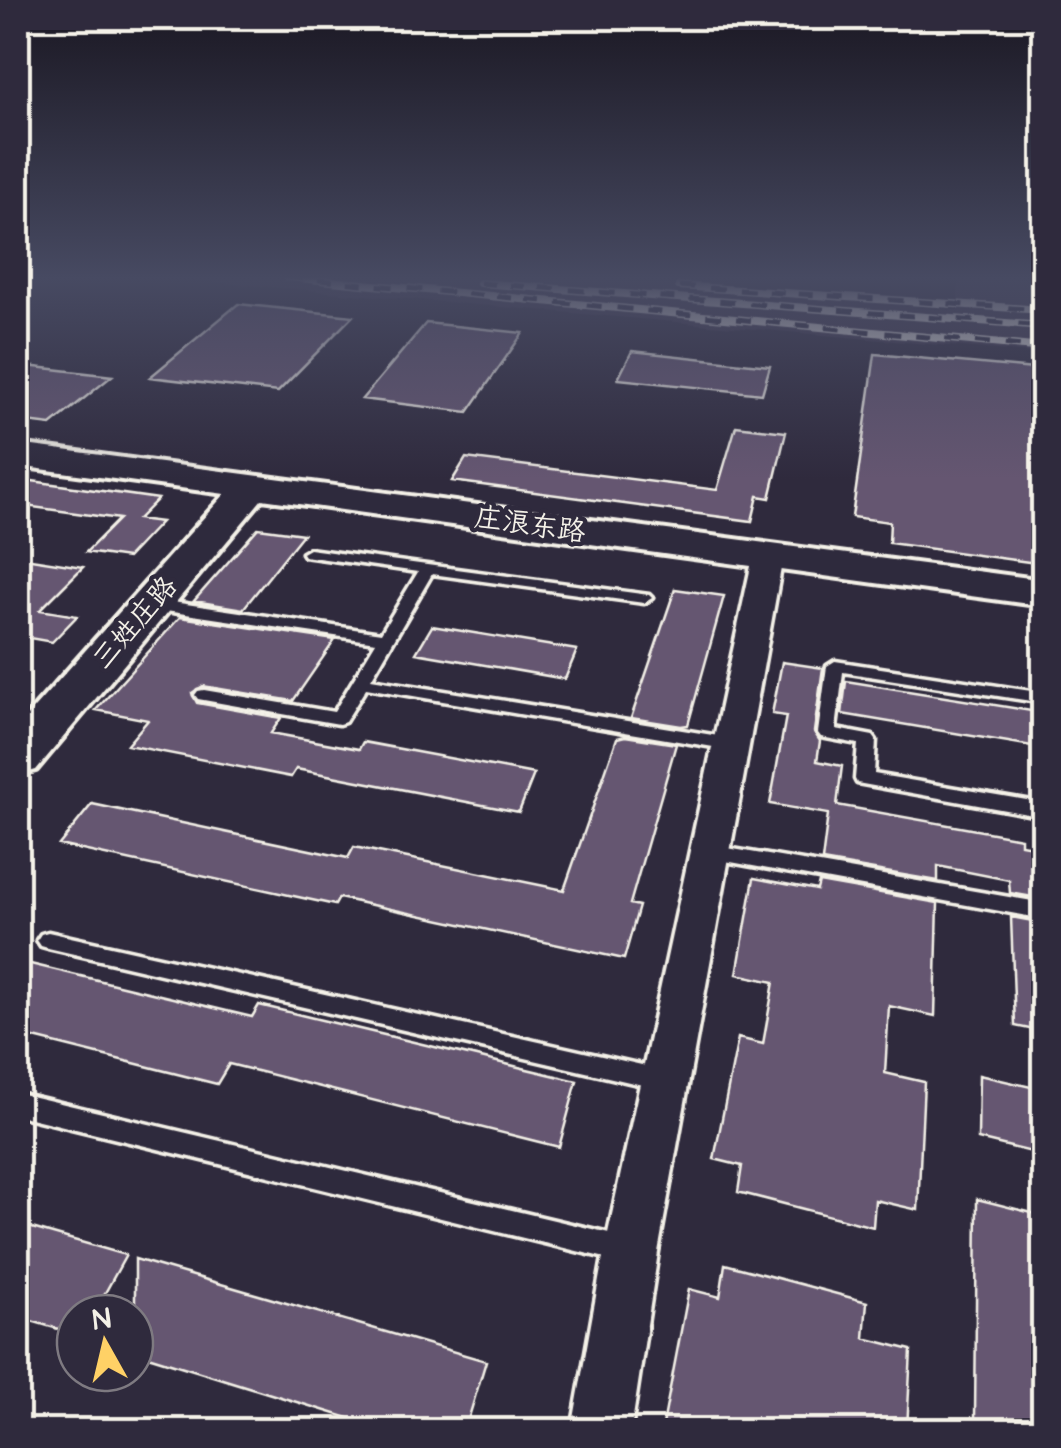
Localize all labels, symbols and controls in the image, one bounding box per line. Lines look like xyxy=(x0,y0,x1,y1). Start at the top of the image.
street label: 庄浪东路 xyxy=(472,498,588,552)
street label: 三姓庄路 xyxy=(84,568,186,678)
north arrow xyxy=(55,1293,155,1393)
text: N xyxy=(90,1299,114,1340)

